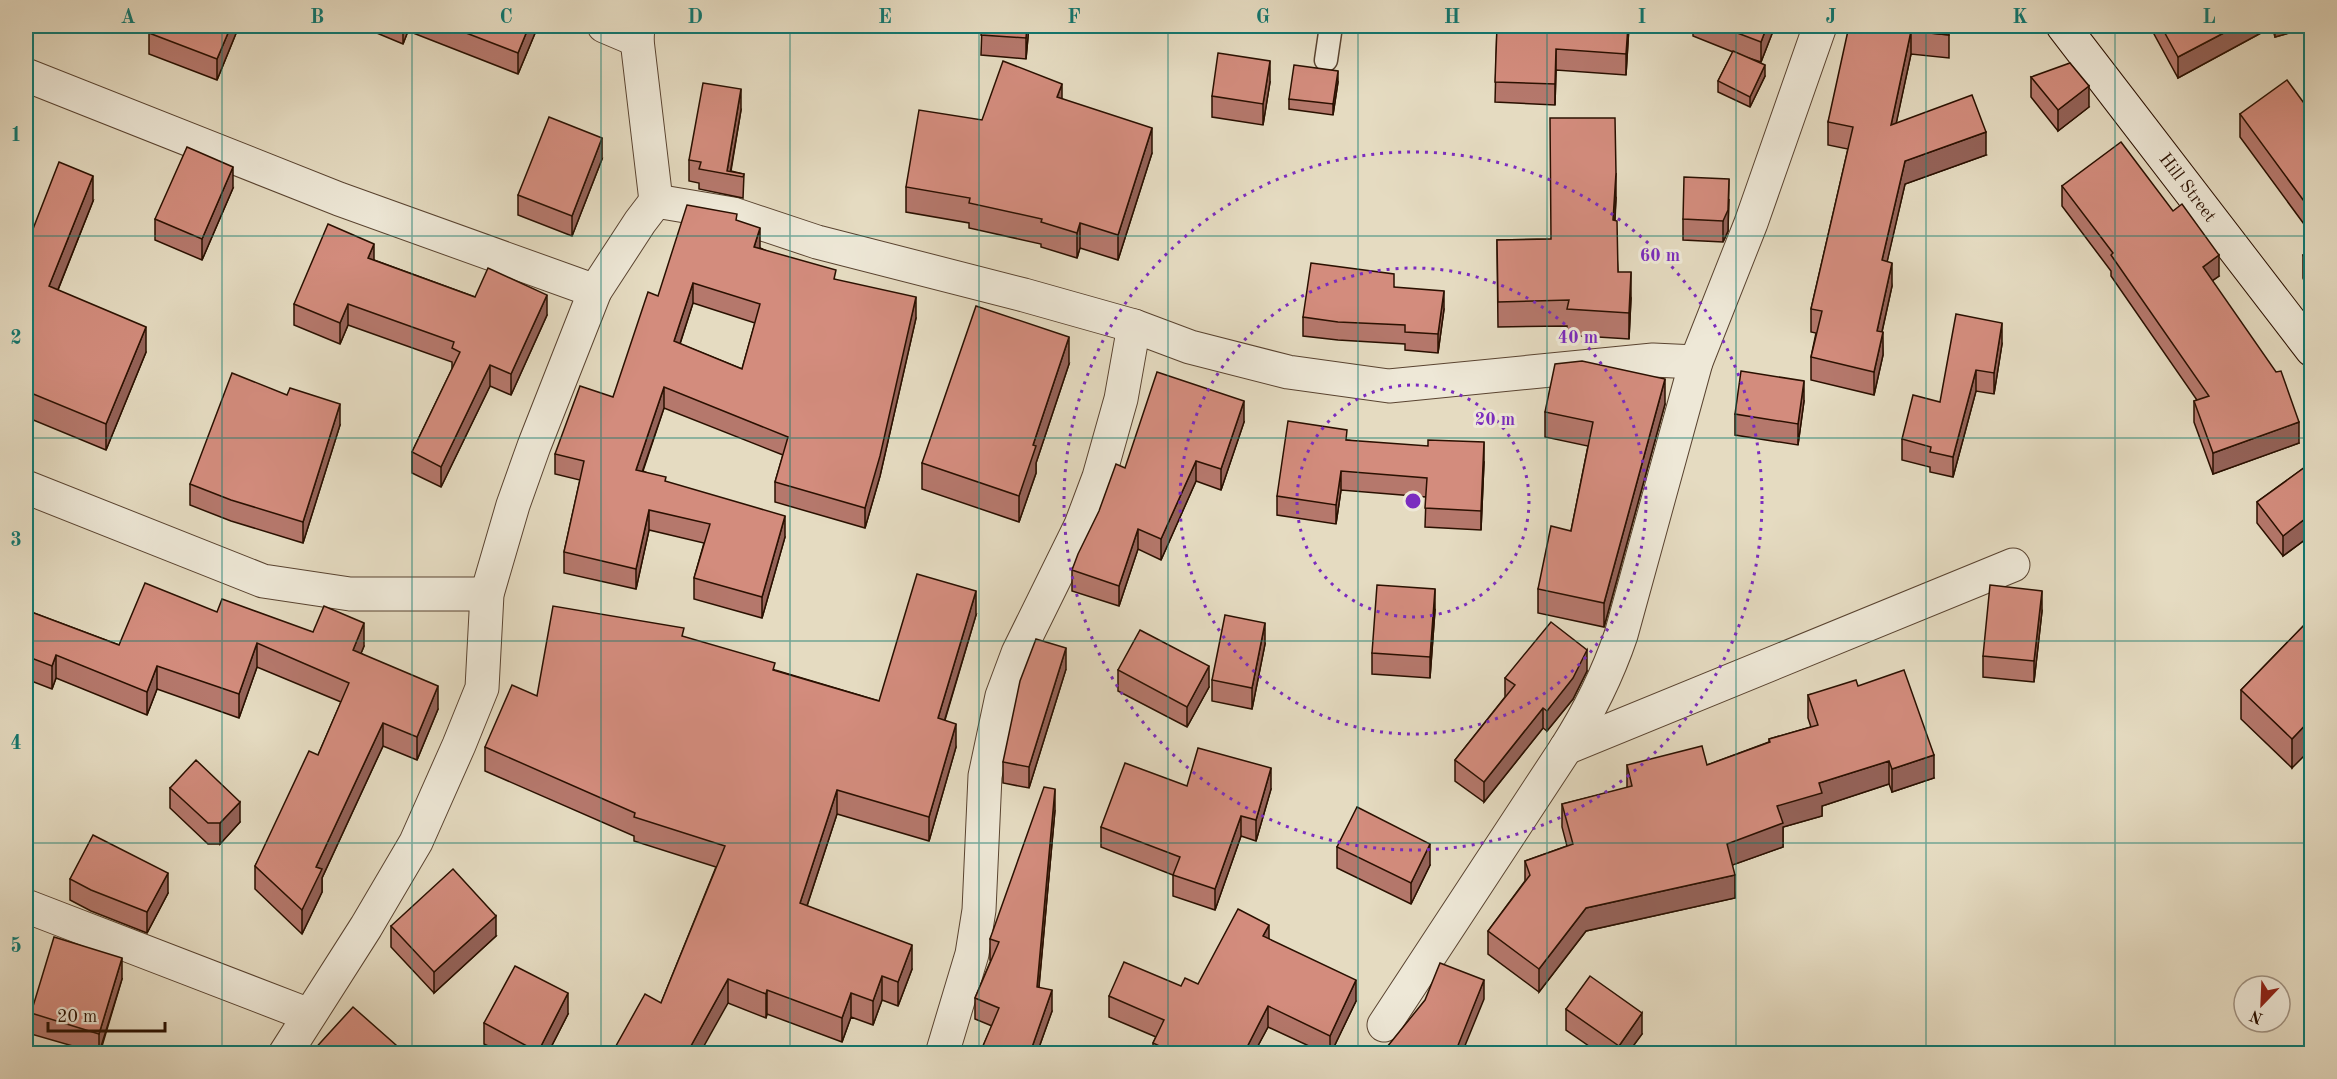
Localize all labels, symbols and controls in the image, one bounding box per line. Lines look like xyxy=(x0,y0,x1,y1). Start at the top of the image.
text: A xyxy=(120,8,136,28)
text: B xyxy=(310,8,324,28)
text: C xyxy=(499,8,513,28)
text: D xyxy=(687,8,703,28)
text: E xyxy=(878,8,892,28)
text: F xyxy=(1067,8,1081,28)
text: G xyxy=(1256,8,1270,28)
text: H xyxy=(1444,8,1460,28)
text: I xyxy=(1638,8,1646,28)
text: J xyxy=(1826,8,1837,28)
text: K xyxy=(2012,8,2028,28)
text: L xyxy=(2202,8,2216,28)
text: 1 xyxy=(10,126,22,146)
street label: Hill Street xyxy=(2155,150,2219,226)
text: 60 m xyxy=(1640,247,1680,265)
text: 2 xyxy=(10,329,22,349)
text: 40 m xyxy=(1558,329,1598,347)
text: 20 m xyxy=(1475,411,1515,429)
centre of rings xyxy=(1403,491,1423,511)
text: 3 xyxy=(10,531,22,551)
text: 4 xyxy=(10,734,22,754)
text: 5 xyxy=(10,936,22,957)
north arrow xyxy=(2232,974,2292,1034)
scale bar xyxy=(48,995,165,1033)
text: N xyxy=(2247,1006,2266,1026)
text: 20 m xyxy=(57,1008,97,1026)

